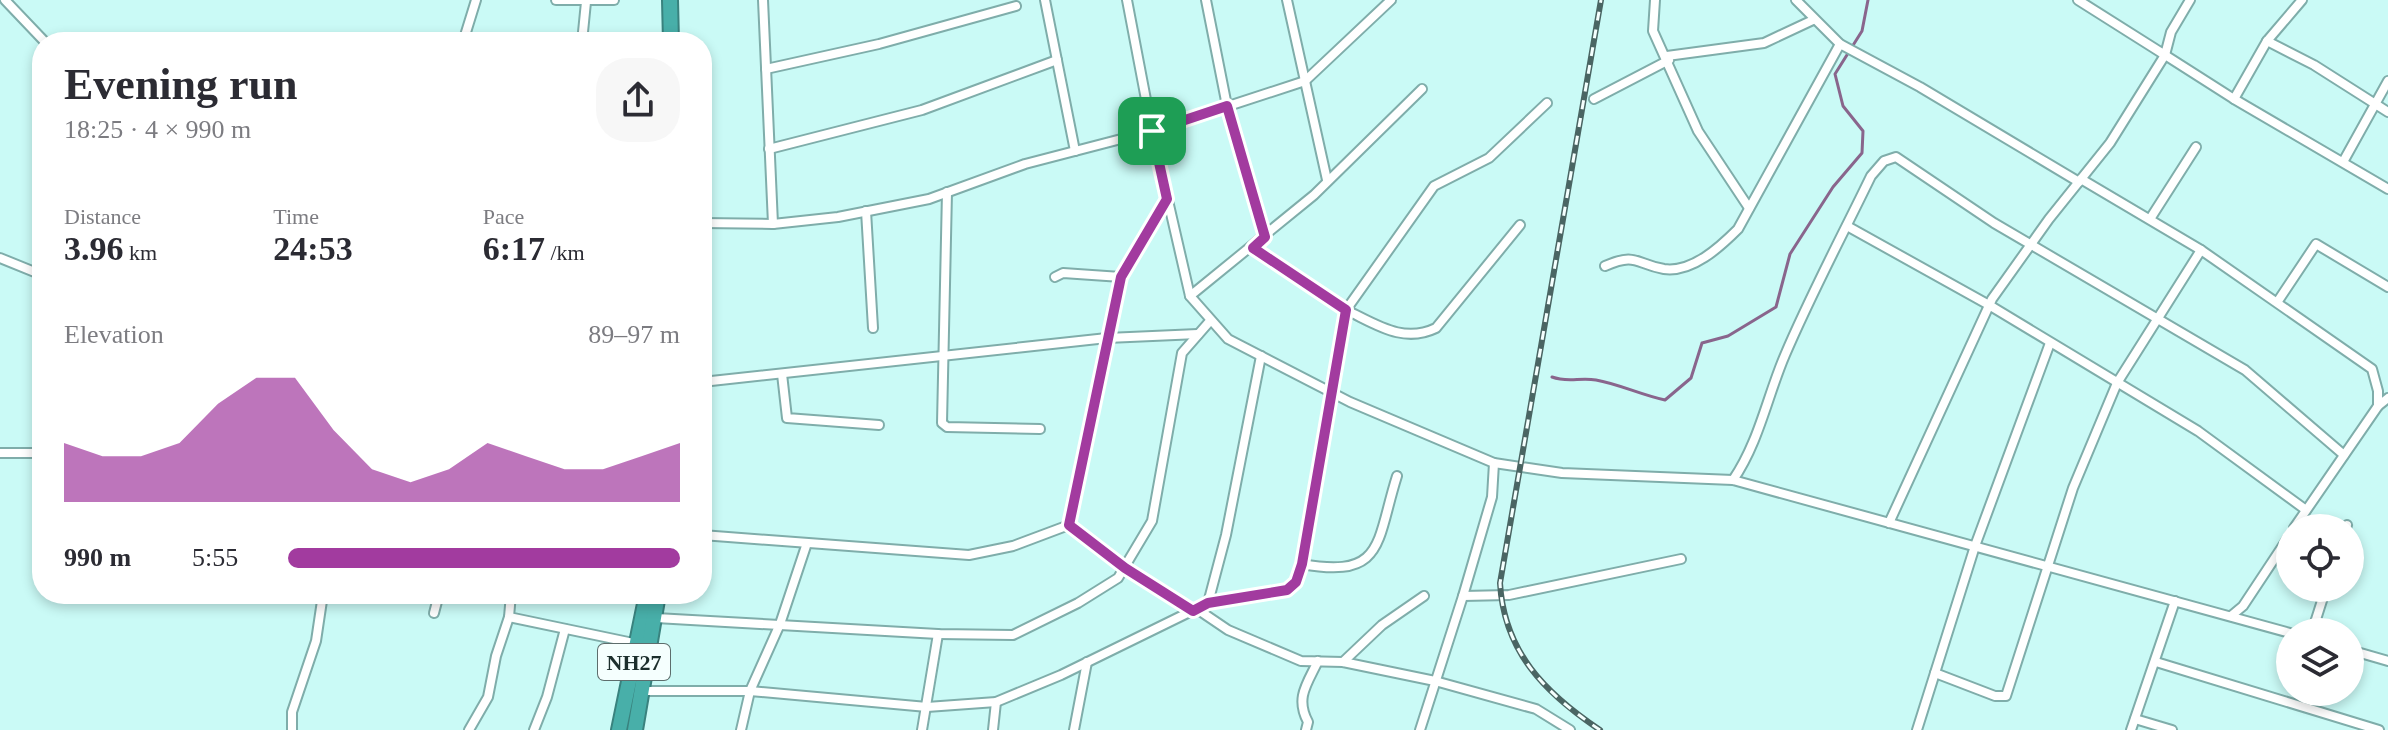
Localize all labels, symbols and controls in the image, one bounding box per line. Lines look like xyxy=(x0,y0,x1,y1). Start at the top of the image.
button: share xyxy=(596,58,680,142)
text: Evening run xyxy=(64,60,298,109)
pin xyxy=(1118,97,1186,165)
icon: arrive xyxy=(1130,109,1174,153)
text: 18:25 · 4 × 990 m xyxy=(64,115,251,144)
text: Distance xyxy=(64,204,141,229)
text: Time xyxy=(273,204,319,229)
text: Pace xyxy=(483,204,524,229)
text: 3.96 xyxy=(64,230,124,267)
text: 24:53 xyxy=(273,230,353,267)
text: 6:17 xyxy=(483,230,545,267)
text: km xyxy=(124,240,157,265)
text: /km xyxy=(545,240,585,265)
text: Elevation xyxy=(64,320,164,349)
text: 89–97 m xyxy=(588,320,680,349)
map controls xyxy=(2276,514,2364,706)
button: locate xyxy=(2276,514,2364,602)
text: 990 m xyxy=(64,543,131,572)
text: 5:55 xyxy=(192,543,238,572)
button: layers xyxy=(2276,618,2364,706)
road number: NH27 xyxy=(598,644,670,680)

